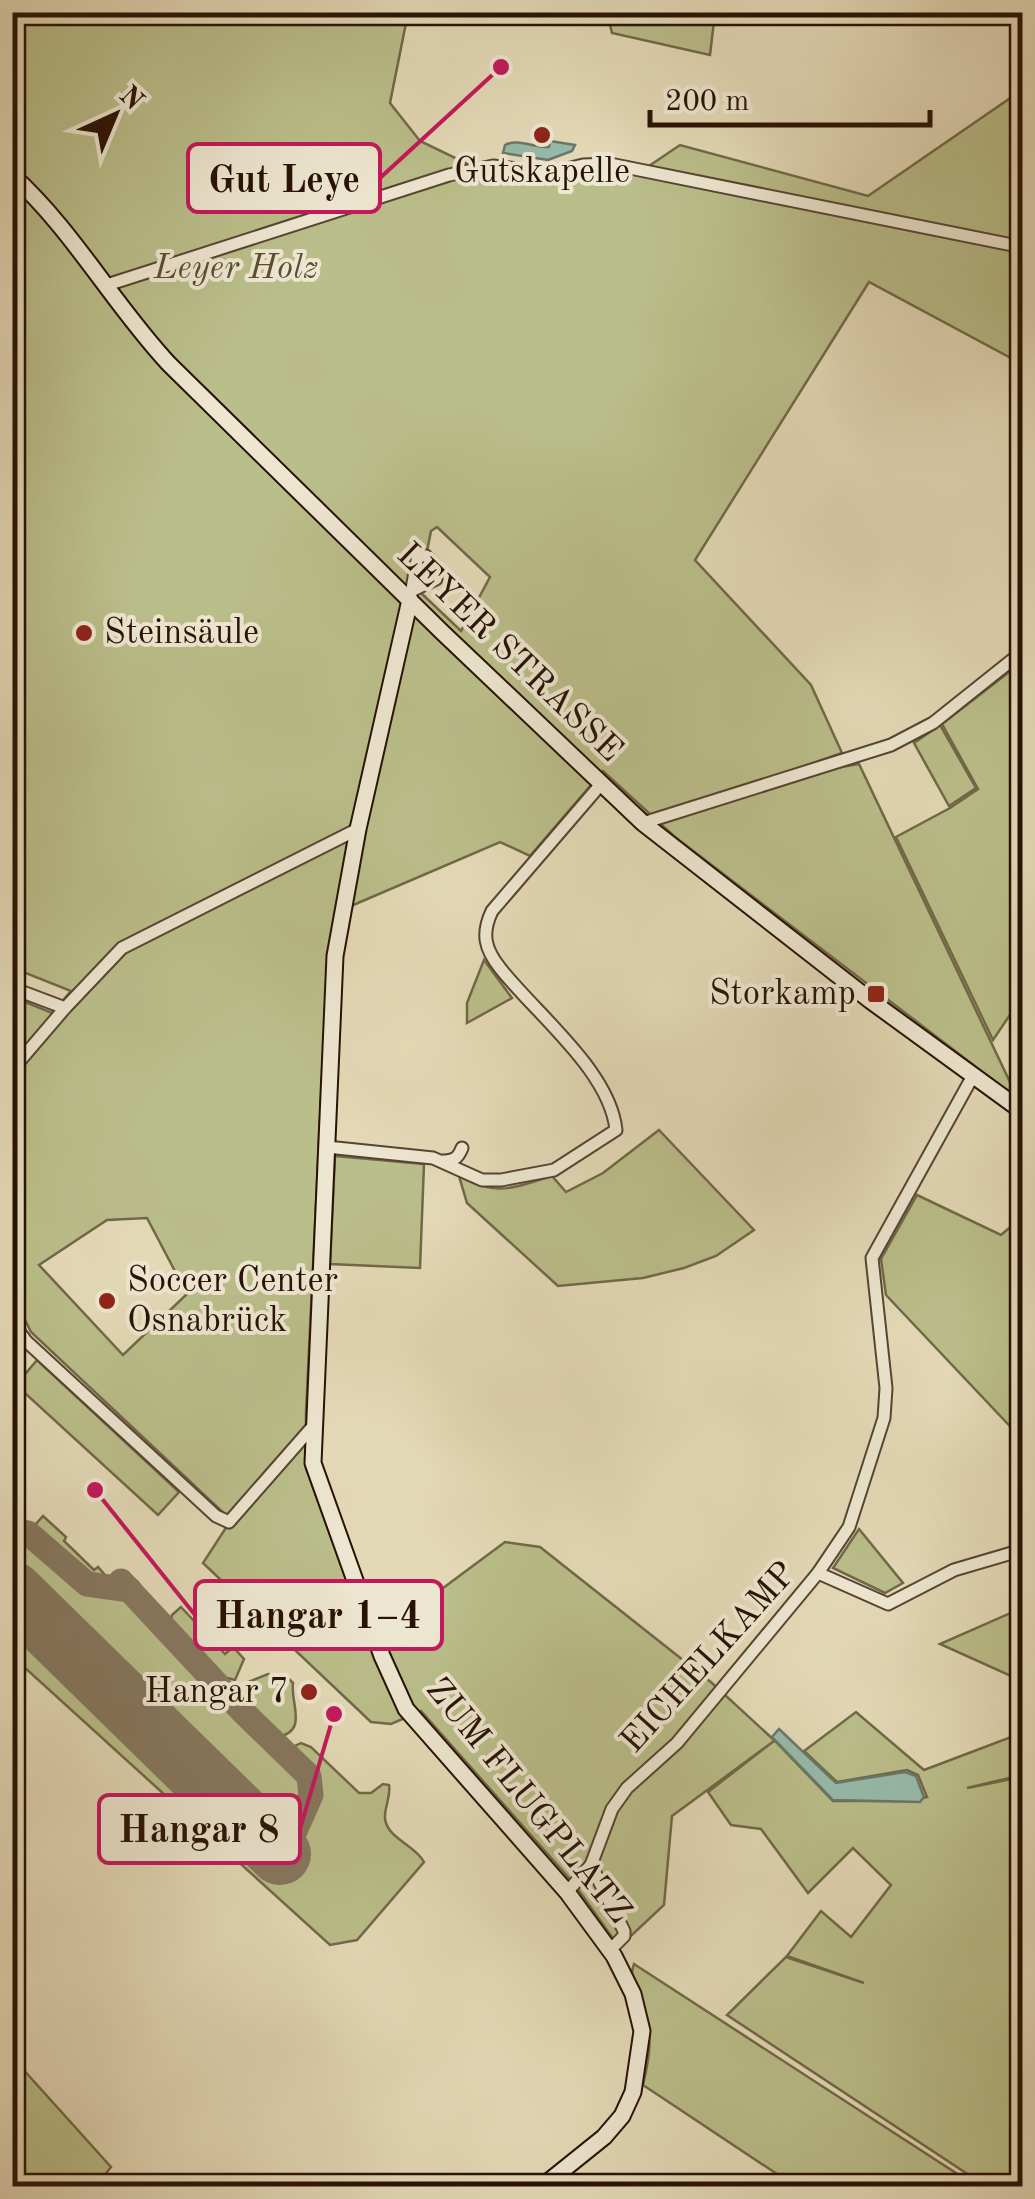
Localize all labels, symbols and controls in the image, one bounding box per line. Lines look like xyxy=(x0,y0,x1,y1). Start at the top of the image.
north arrow xyxy=(65,65,165,165)
scale bar xyxy=(650,65,930,127)
text: N xyxy=(113,82,148,117)
text: 200 m xyxy=(665,87,749,117)
marker: Gutskapelle xyxy=(531,124,553,146)
callout: Gut Leye xyxy=(188,144,380,212)
place label: Gutskapelle xyxy=(454,155,630,190)
text: Gut Leye xyxy=(208,163,360,201)
park label: Leyer Holz xyxy=(153,251,319,286)
street label: LEYER STRASSE xyxy=(390,537,628,769)
place label: Steinsäule xyxy=(104,616,259,651)
marker: Steinsäule xyxy=(73,622,95,644)
place label: Storkamp xyxy=(709,977,856,1012)
marker: Storkamp xyxy=(865,983,887,1005)
place label: Soccer Center Osnabrück xyxy=(127,1264,338,1339)
marker: Soccer Center Osnabrück xyxy=(96,1290,118,1312)
street label: EICHELKAMP xyxy=(615,1556,803,1760)
callout: Hangar 1–4 xyxy=(195,1581,442,1649)
text: Hangar 1–4 xyxy=(215,1599,421,1637)
street label: ZUM FLUGPLATZ xyxy=(419,1672,637,1930)
place label: Hangar 7 xyxy=(145,1675,289,1710)
marker: Hangar 7 xyxy=(298,1681,320,1703)
callout: Hangar 8 xyxy=(99,1795,300,1863)
text: Hangar 8 xyxy=(118,1813,280,1851)

